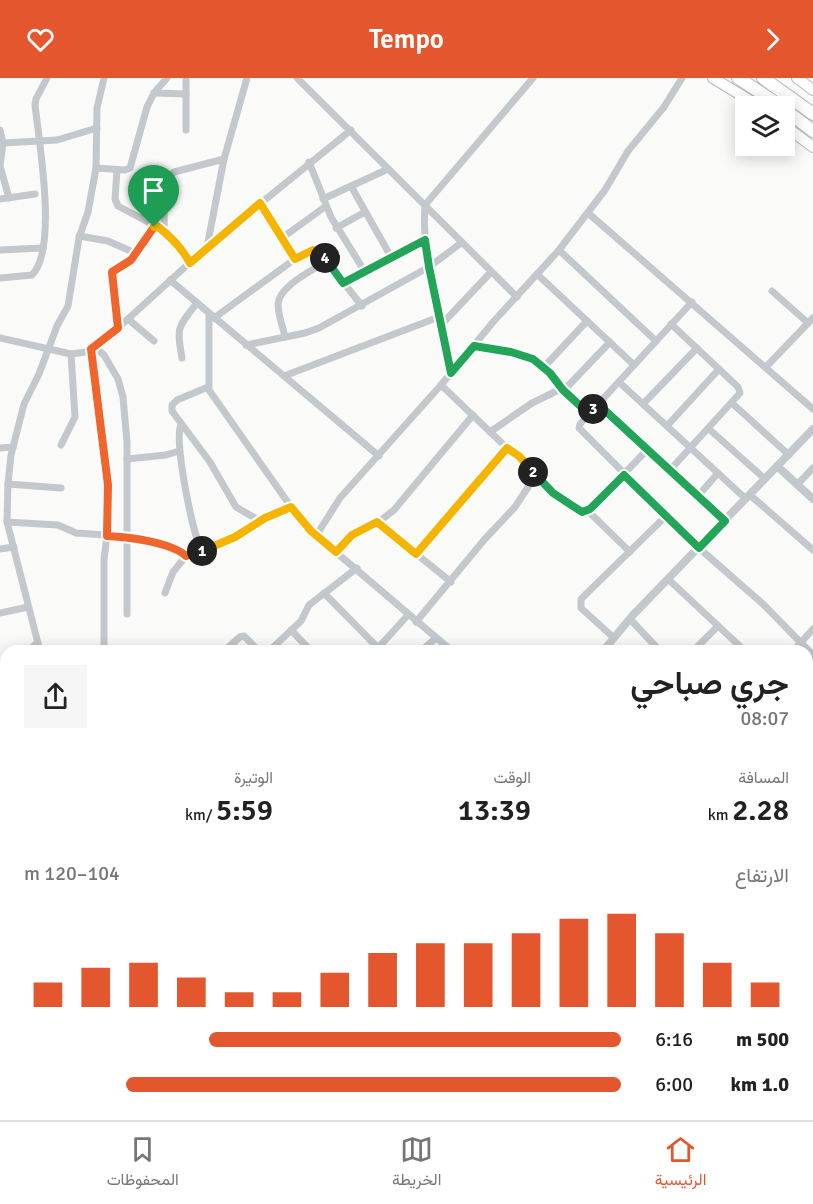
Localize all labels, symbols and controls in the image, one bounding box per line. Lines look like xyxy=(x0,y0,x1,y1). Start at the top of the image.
icon: heart xyxy=(24,23,57,56)
text: Tempo xyxy=(369,23,444,56)
icon: forward xyxy=(756,23,789,56)
map controls xyxy=(735,96,795,156)
button: layers xyxy=(735,96,795,156)
pin xyxy=(128,165,179,227)
icon: arrive xyxy=(137,174,170,207)
pin: 4 xyxy=(310,243,340,273)
text: 4 xyxy=(321,248,329,268)
pin: 3 xyxy=(578,394,608,424)
text: 3 xyxy=(589,399,597,419)
pin: 2 xyxy=(518,457,548,487)
text: 2 xyxy=(529,462,537,482)
pin: 1 xyxy=(187,536,217,566)
text: 1 xyxy=(198,541,206,561)
text: جري صباحي xyxy=(630,663,789,704)
button: share xyxy=(24,665,87,728)
text: 08:07 xyxy=(740,706,789,731)
text: الوتيرة xyxy=(234,768,273,788)
text: الوقت xyxy=(493,768,531,788)
text: المسافة xyxy=(738,768,789,788)
text: 5:59 xyxy=(216,792,273,829)
text: 13:39 xyxy=(458,792,531,829)
text: 2.28 xyxy=(732,792,789,829)
text: /km xyxy=(185,805,216,825)
text: km xyxy=(708,805,732,825)
text: 104–120 m xyxy=(24,861,120,886)
text: الارتفاع xyxy=(735,863,789,888)
text: 6:16 xyxy=(655,1027,693,1052)
text: 500 m xyxy=(736,1027,789,1052)
text: 6:00 xyxy=(655,1072,693,1097)
text: 1.0 km xyxy=(731,1072,789,1097)
tab: المحفوظات xyxy=(107,1133,179,1194)
tab: الخريطة xyxy=(392,1133,441,1194)
tab: الرئيسية xyxy=(655,1133,706,1194)

